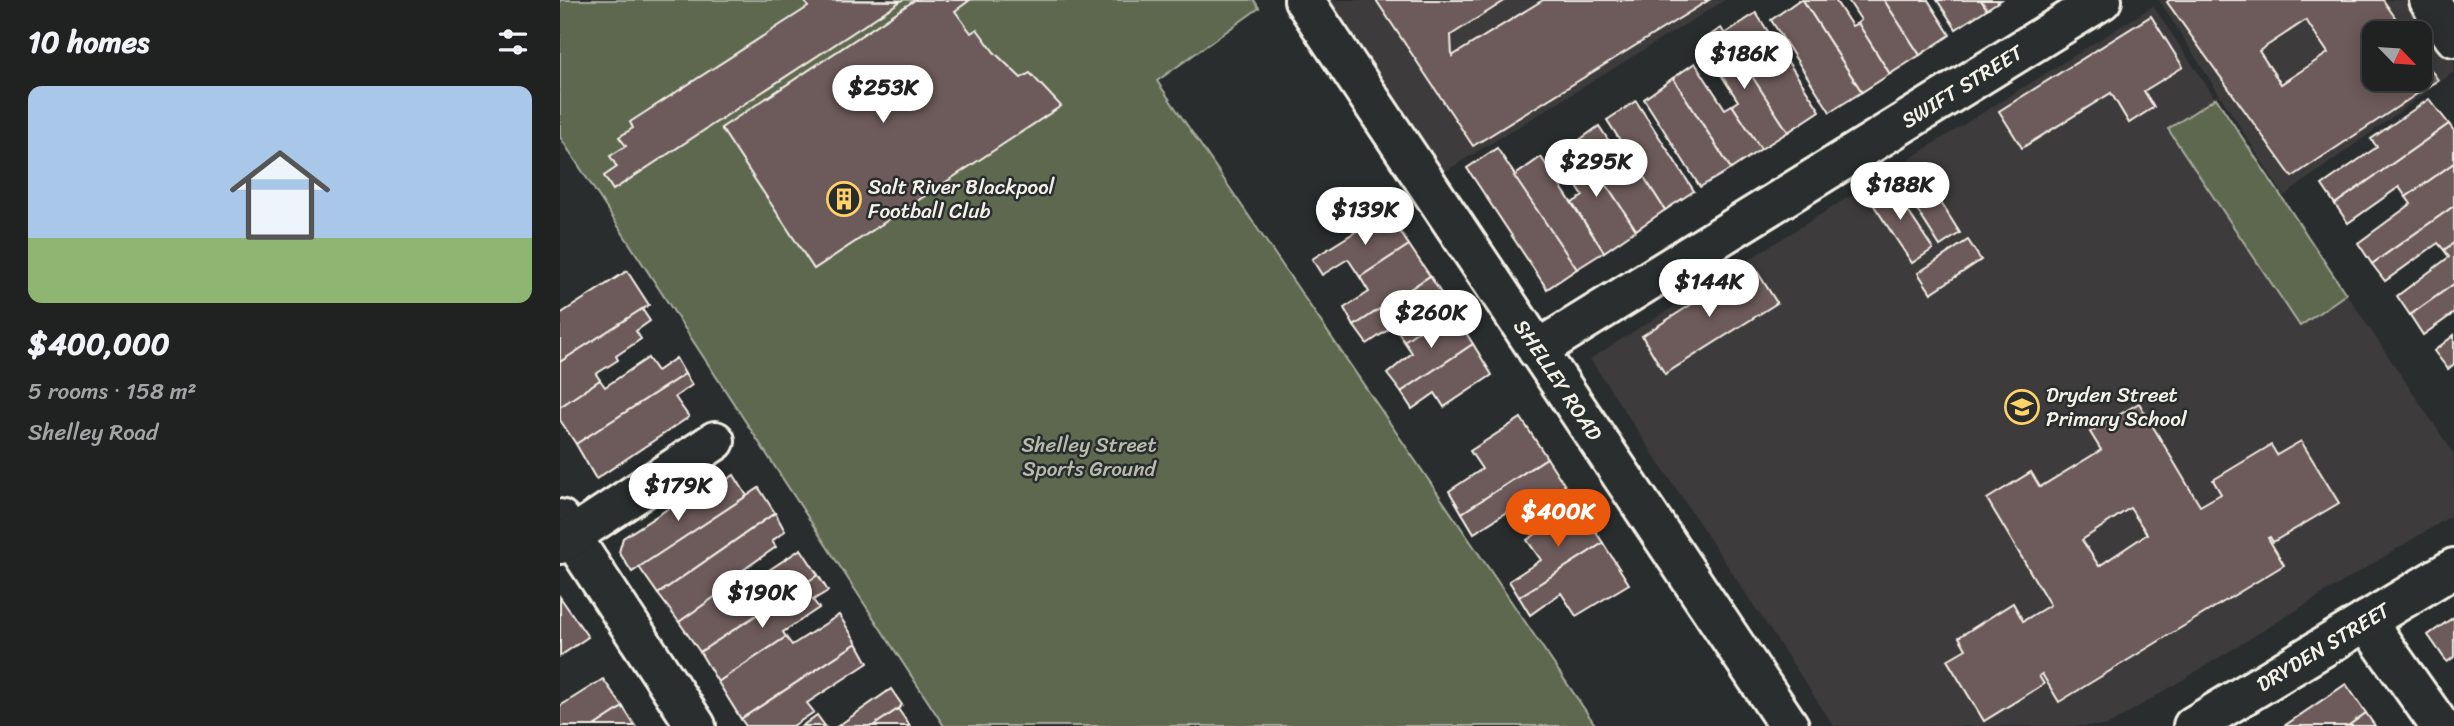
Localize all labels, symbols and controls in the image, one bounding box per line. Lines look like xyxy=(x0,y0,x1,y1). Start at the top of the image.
text: 10 homes xyxy=(28,15,149,69)
north arrow xyxy=(2362,21,2432,91)
map controls xyxy=(2362,21,2432,91)
icon: filters xyxy=(494,23,532,61)
pin: $186K xyxy=(1695,32,1793,91)
text: $186K xyxy=(1711,33,1777,74)
street label: SWIFT STREET xyxy=(1894,33,2032,139)
pin: $253K xyxy=(834,66,932,125)
text: $253K xyxy=(848,67,918,108)
icon: home xyxy=(217,132,343,258)
pin: $295K xyxy=(1547,140,1645,199)
text: $295K xyxy=(1561,141,1631,182)
pin: $188K xyxy=(1851,162,1949,222)
text: $188K xyxy=(1866,164,1934,205)
place label: Salt River Blackpool Football Club xyxy=(868,168,1056,230)
building icon: Salt River Blackpool Football Club xyxy=(825,180,863,218)
pin: $139K xyxy=(1316,188,1414,247)
text: $139K xyxy=(1332,189,1398,230)
pin: $144K xyxy=(1660,260,1758,319)
text: $144K xyxy=(1675,261,1743,302)
pin: $260K xyxy=(1382,290,1480,350)
text: $260K xyxy=(1396,292,1466,333)
street label: SHELLEY ROAD xyxy=(1503,311,1613,449)
text: $400,000 xyxy=(28,317,170,371)
text: 5 rooms · 158 m² xyxy=(28,371,197,412)
place label: Dryden Street Primary School xyxy=(2046,376,2188,438)
school or university icon: Dryden Street Primary School xyxy=(2003,388,2041,426)
text: Shelley Road xyxy=(28,412,158,453)
park label: Shelley Street Sports Ground xyxy=(1021,426,1158,488)
pin: $179K xyxy=(629,463,727,523)
text: $179K xyxy=(645,465,711,506)
pin: $400K xyxy=(1509,490,1607,549)
text: $400K xyxy=(1522,491,1594,532)
pin: $190K xyxy=(713,570,811,630)
text: $190K xyxy=(728,572,796,613)
street label: DRYDEN STREET xyxy=(2249,591,2399,703)

